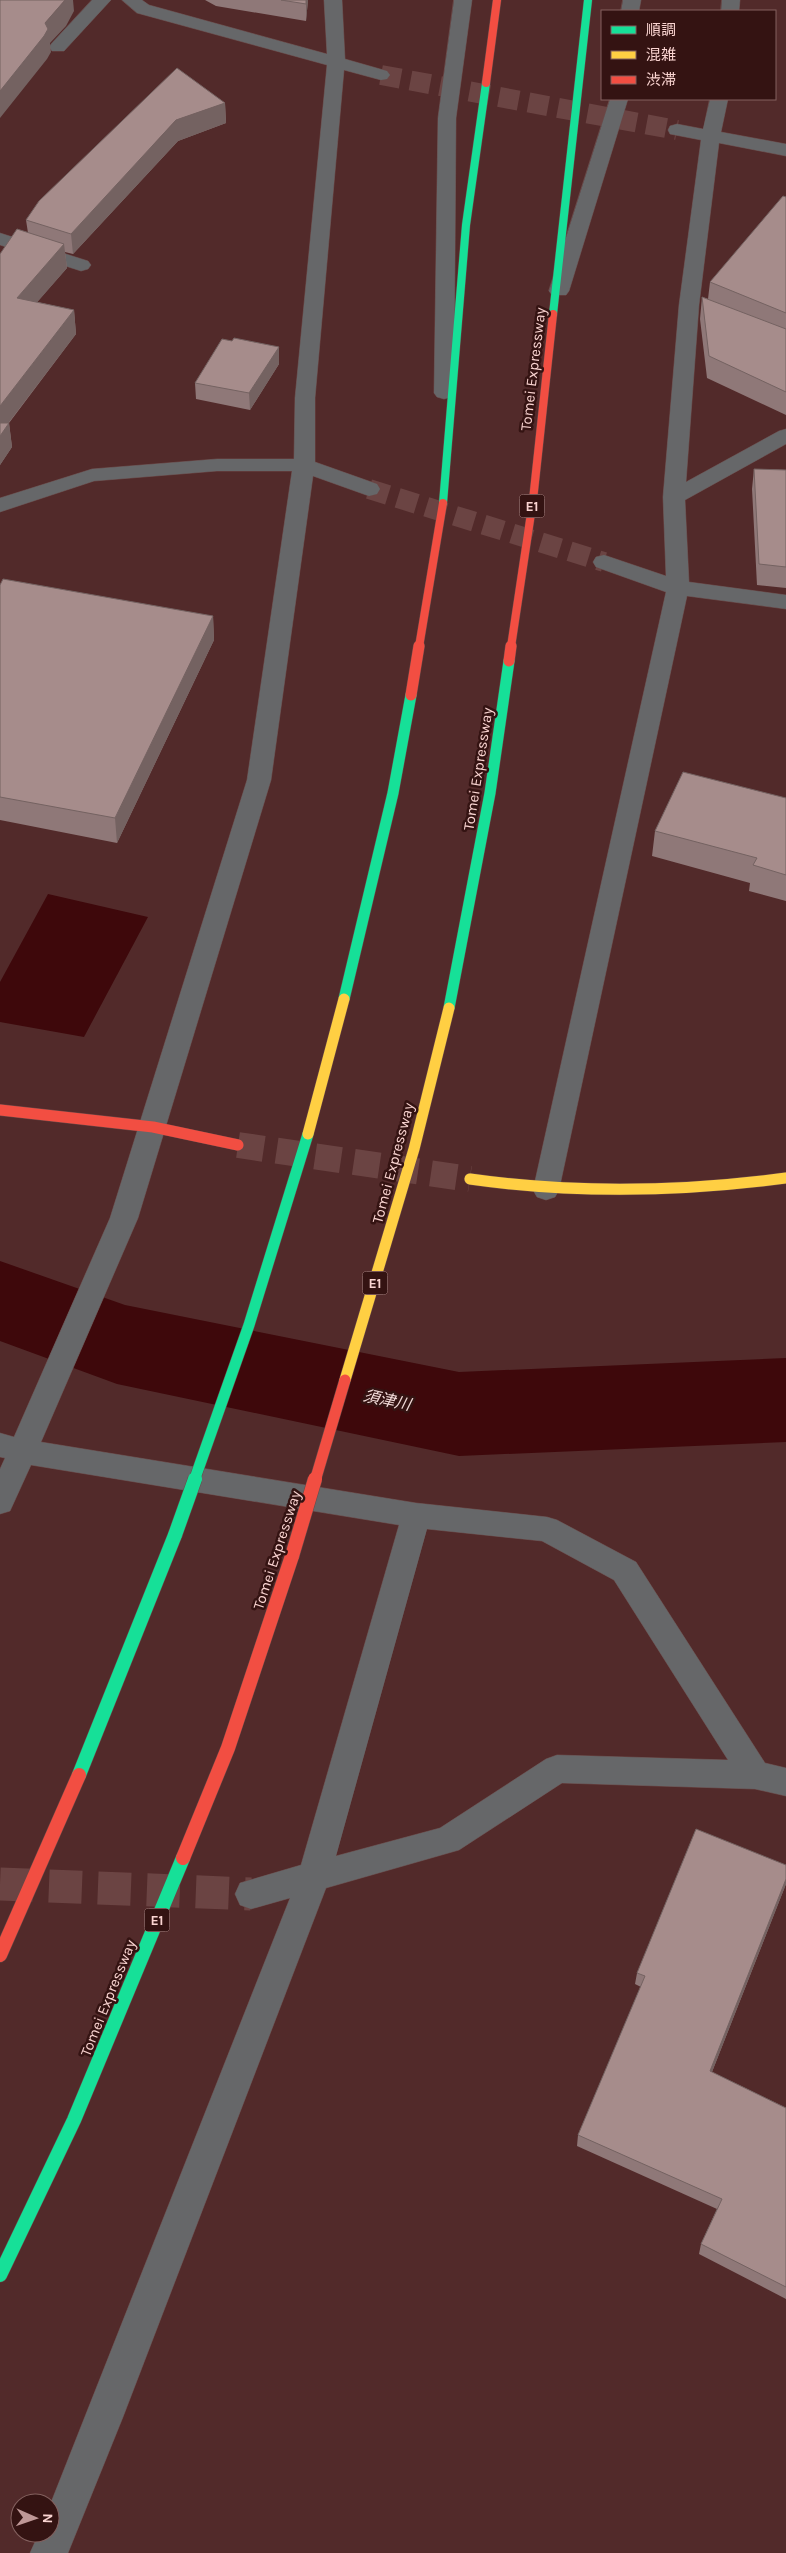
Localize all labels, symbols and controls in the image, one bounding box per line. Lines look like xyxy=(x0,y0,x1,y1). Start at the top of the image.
legend xyxy=(601,10,776,100)
text: 順調 xyxy=(646,21,676,39)
text: 混雑 xyxy=(646,46,676,64)
text: 渋滞 xyxy=(646,71,676,89)
street label: Tomei Expressway xyxy=(517,306,550,432)
road number: E1 xyxy=(520,494,544,518)
street label: Tomei Expressway xyxy=(459,706,497,832)
street label: Tomei Expressway xyxy=(368,1101,418,1225)
road number: E1 xyxy=(362,1272,388,1295)
water label: 須津川 xyxy=(362,1386,414,1415)
street label: Tomei Expressway xyxy=(249,1488,305,1612)
road number: E1 xyxy=(144,1908,170,1932)
street label: Tomei Expressway xyxy=(76,1937,140,2059)
north arrow xyxy=(10,2493,60,2543)
text: N xyxy=(39,2513,56,2524)

